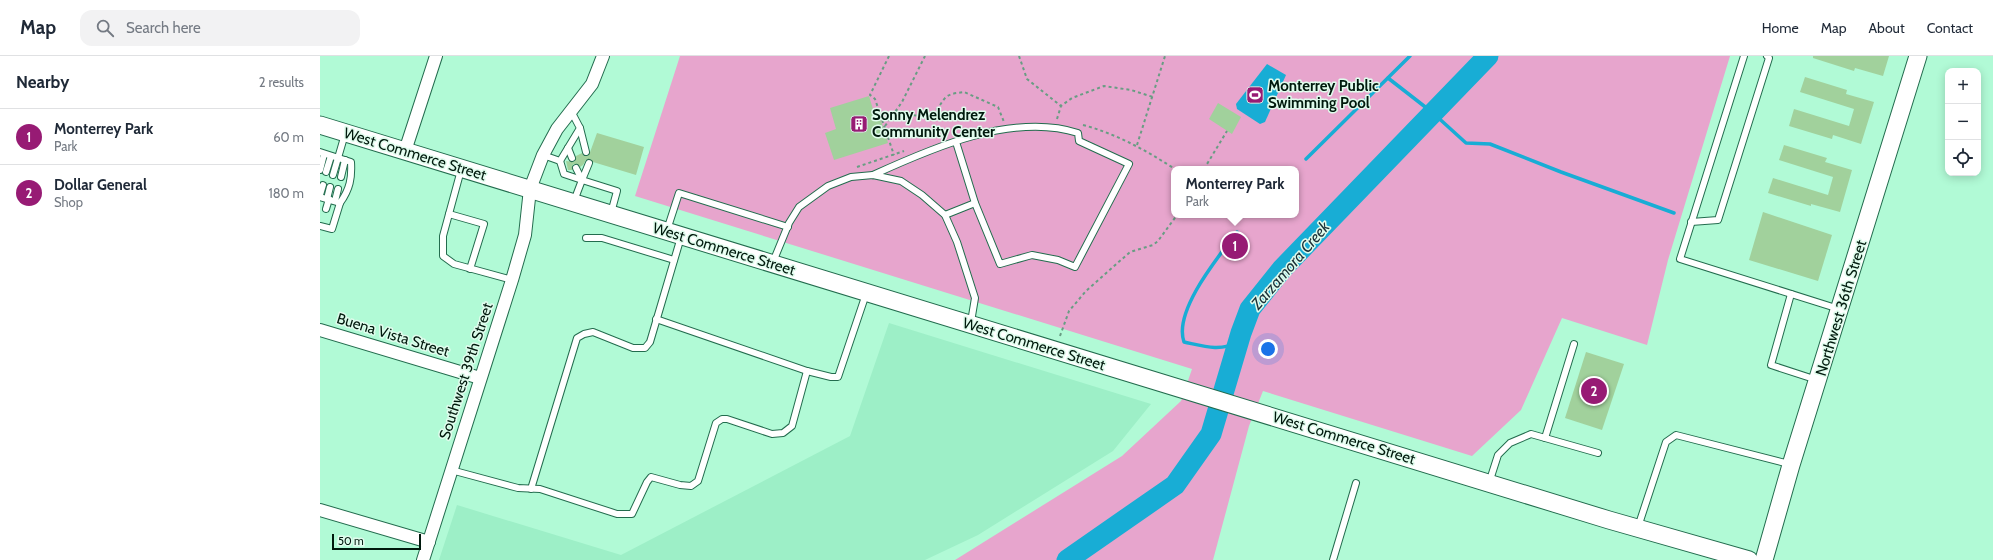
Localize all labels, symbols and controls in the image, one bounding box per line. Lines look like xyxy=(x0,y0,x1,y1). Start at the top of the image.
search box xyxy=(80,10,360,46)
text: Map xyxy=(20,16,56,39)
icon: search xyxy=(94,17,116,39)
text: Search here xyxy=(126,19,201,37)
text: Home xyxy=(1762,19,1799,37)
text: Map xyxy=(1821,19,1846,37)
text: About xyxy=(1868,19,1905,37)
text: Contact xyxy=(1927,19,1973,37)
map controls xyxy=(1945,68,1981,176)
button: + xyxy=(1945,68,1981,104)
text: Nearby xyxy=(16,72,69,92)
text: 2 results xyxy=(259,74,304,90)
place label: Monterrey Public Swimming Pool xyxy=(1268,77,1379,112)
sports icon: Monterrey Public Swimming Pool xyxy=(1245,85,1265,105)
button: − xyxy=(1945,104,1981,140)
place label: Sonny Melendrez Community Center xyxy=(872,106,995,141)
building icon: Sonny Melendrez Community Center xyxy=(849,114,869,134)
text: Monterrey Park xyxy=(54,120,153,138)
street label: West Commerce Street xyxy=(342,124,488,184)
text: 1 xyxy=(27,129,31,145)
text: 60 m xyxy=(273,129,304,145)
text: Park xyxy=(54,138,77,154)
button: locate xyxy=(1945,140,1981,176)
popup xyxy=(1171,166,1299,218)
text: Monterrey Park xyxy=(1185,175,1285,193)
text: Dollar General xyxy=(54,176,147,194)
text: 2 xyxy=(26,185,32,201)
text: 180 m xyxy=(268,185,304,201)
text: Park xyxy=(1185,193,1209,209)
text: Shop xyxy=(54,194,83,210)
water label: Zarzamora Creek xyxy=(1246,217,1334,314)
street label: West Commerce Street xyxy=(651,219,797,279)
pin: 1 xyxy=(1222,231,1248,261)
street label: Northwest 36th Street xyxy=(1812,238,1870,378)
street label: Southwest 39th Street xyxy=(435,300,497,442)
street label: Buena Vista Street xyxy=(335,309,451,361)
street label: West Commerce Street xyxy=(961,314,1107,374)
your location xyxy=(1258,339,1278,359)
pin: 2 xyxy=(1581,376,1607,406)
street label: West Commerce Street xyxy=(1271,408,1417,468)
scale bar xyxy=(332,532,421,551)
text: 50 m xyxy=(338,534,364,548)

